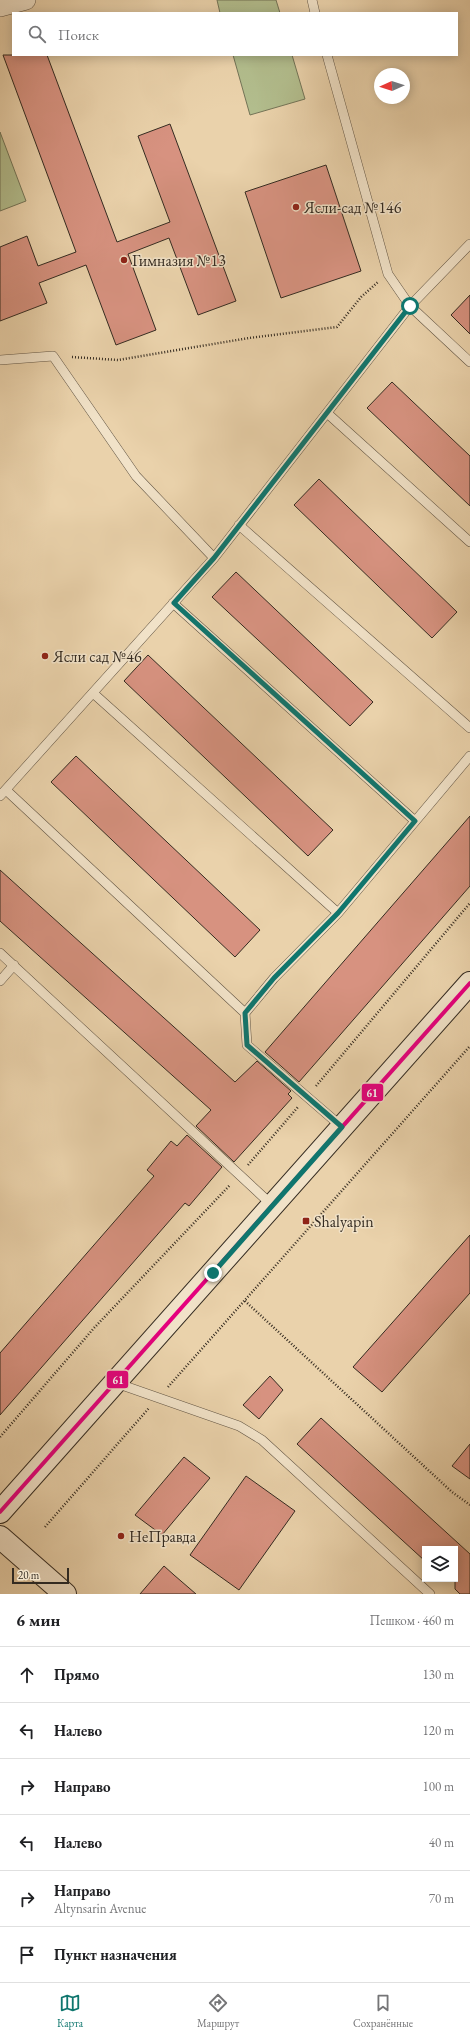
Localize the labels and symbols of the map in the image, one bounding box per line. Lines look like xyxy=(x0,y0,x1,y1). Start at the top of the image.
north arrow xyxy=(374,68,410,104)
place label: Ясли-сад №146 xyxy=(303,197,402,218)
marker: Ясли-сад №146 xyxy=(291,202,301,212)
place label: Гимназия №13 xyxy=(132,250,226,271)
marker: Гимназия №13 xyxy=(119,255,129,265)
route start xyxy=(401,297,419,315)
place label: Ясли сад №46 xyxy=(52,646,142,667)
marker: Ясли сад №46 xyxy=(40,651,50,661)
line badge: 61 xyxy=(361,1083,384,1102)
text: 61 xyxy=(366,1086,378,1100)
place label: Shalyapin xyxy=(314,1211,374,1232)
marker: Shalyapin xyxy=(301,1216,311,1226)
route end xyxy=(204,1264,222,1282)
line badge: 61 xyxy=(106,1370,129,1389)
text: 61 xyxy=(112,1373,124,1387)
place label: НеПравда xyxy=(129,1526,197,1547)
marker: НеПравда xyxy=(116,1531,126,1541)
scale bar xyxy=(12,1566,69,1585)

